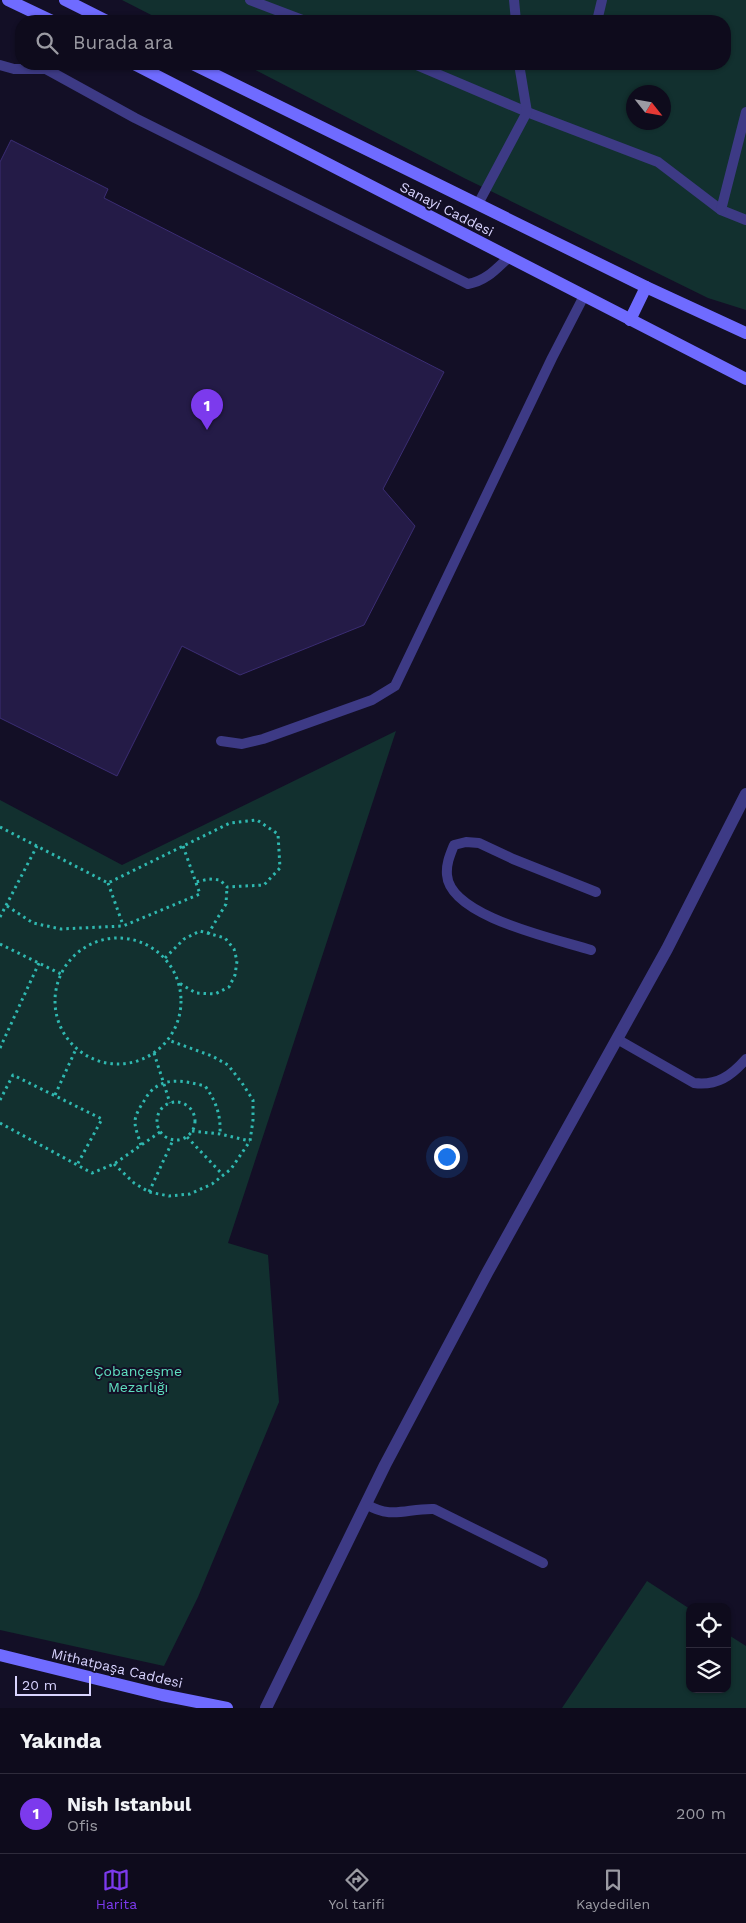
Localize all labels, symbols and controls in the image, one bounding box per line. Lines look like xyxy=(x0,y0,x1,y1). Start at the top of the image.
search box xyxy=(15,15,731,70)
icon: search xyxy=(33,29,61,57)
text: Burada ara xyxy=(73,31,173,54)
north arrow xyxy=(626,85,671,130)
street label: Sanayi Caddesi xyxy=(398,179,496,239)
pin: 1 xyxy=(191,389,223,430)
your location xyxy=(434,1144,460,1170)
park label: Çobançeşme Mezarlığı xyxy=(94,1363,182,1395)
map controls xyxy=(686,1603,731,1693)
button: locate xyxy=(686,1603,731,1648)
street label: Mithatpaşa Caddesi xyxy=(50,1645,184,1691)
button: layers xyxy=(686,1648,731,1693)
scale bar xyxy=(15,1673,91,1696)
text: 20 m xyxy=(22,1677,57,1693)
text: Yakında xyxy=(20,1728,101,1753)
text: Nish Istanbul xyxy=(67,1793,191,1816)
text: 1 xyxy=(33,1804,39,1823)
text: 200 m xyxy=(676,1804,726,1823)
text: Ofis xyxy=(67,1816,98,1835)
tab: Harita xyxy=(96,1866,137,1912)
tab: Yol tarifi xyxy=(329,1866,385,1912)
tab: Kaydedilen xyxy=(576,1866,650,1912)

